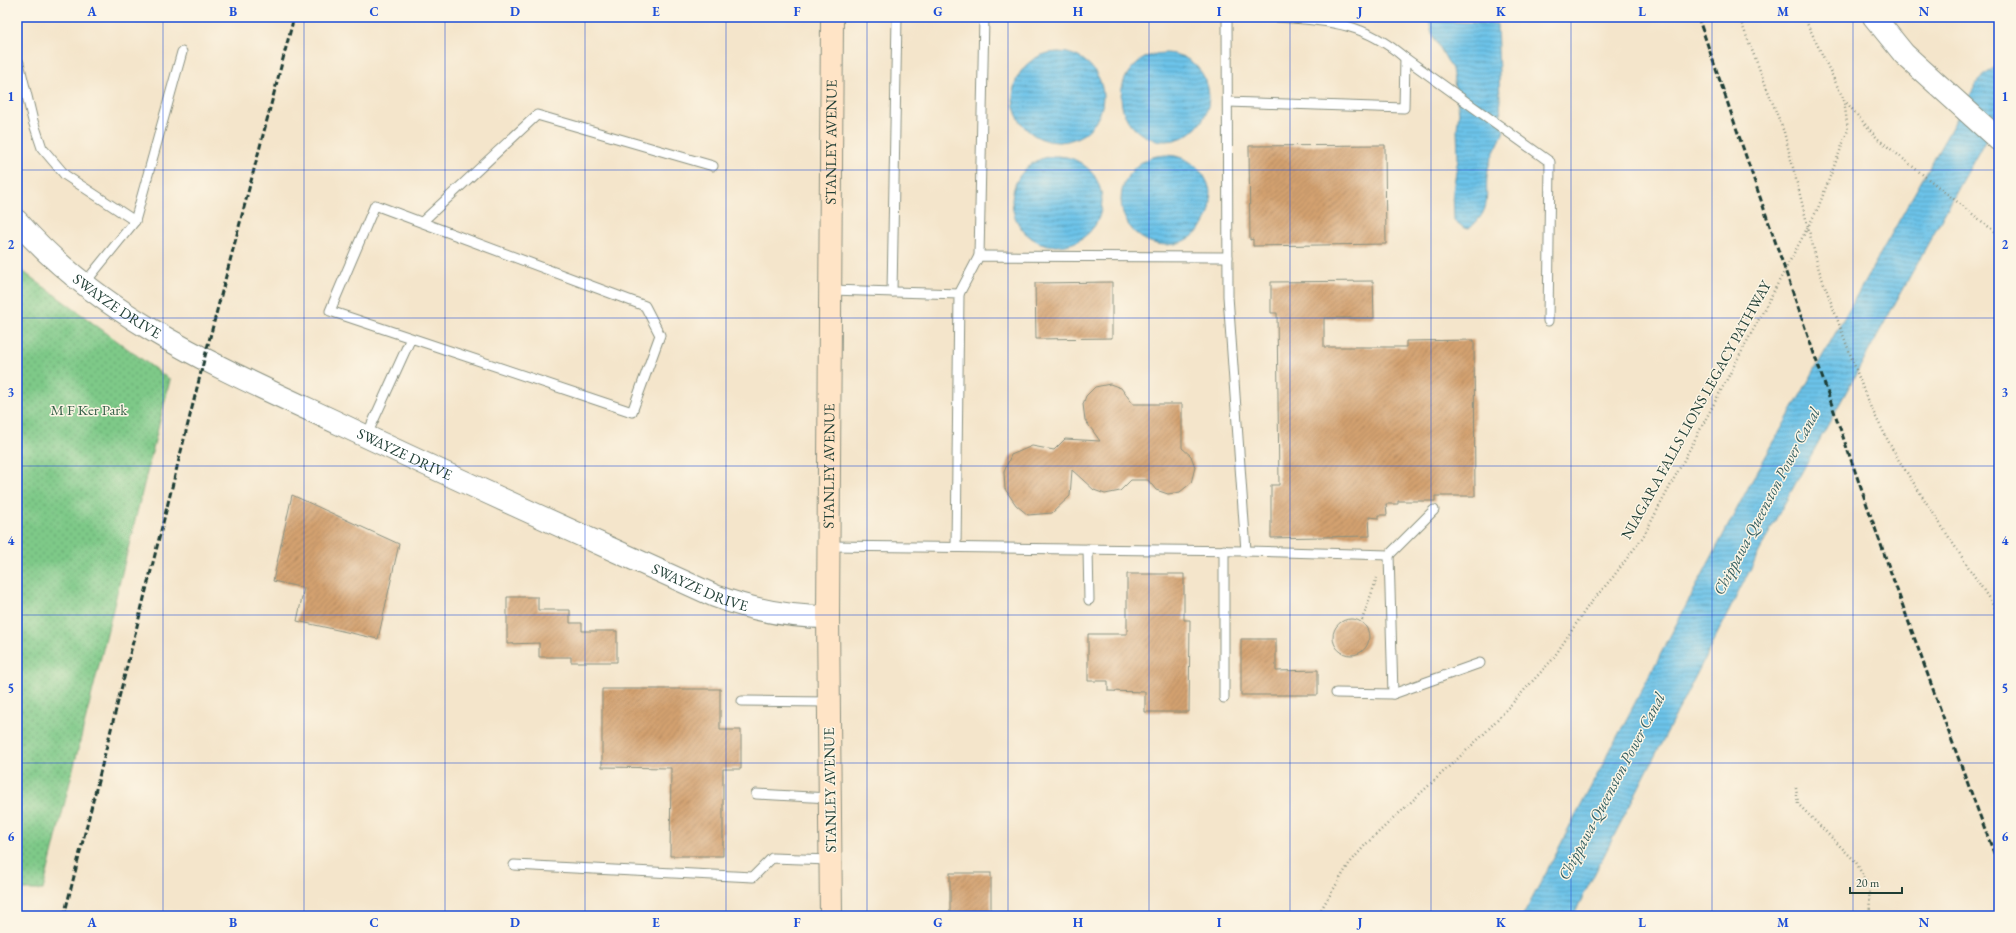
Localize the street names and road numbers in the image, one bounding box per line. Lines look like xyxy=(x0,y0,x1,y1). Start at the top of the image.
street label: STANLEY AVENUE xyxy=(821,79,841,205)
street label: SWAYZE DRIVE xyxy=(69,269,165,343)
street label: NIAGARA FALLS LIONS LEGACY PATHWAY xyxy=(1616,276,1775,542)
street label: STANLEY AVENUE xyxy=(819,403,838,529)
street label: SWAYZE DRIVE xyxy=(354,424,456,484)
street label: SWAYZE DRIVE xyxy=(649,559,751,615)
street label: STANLEY AVENUE xyxy=(819,727,840,853)

